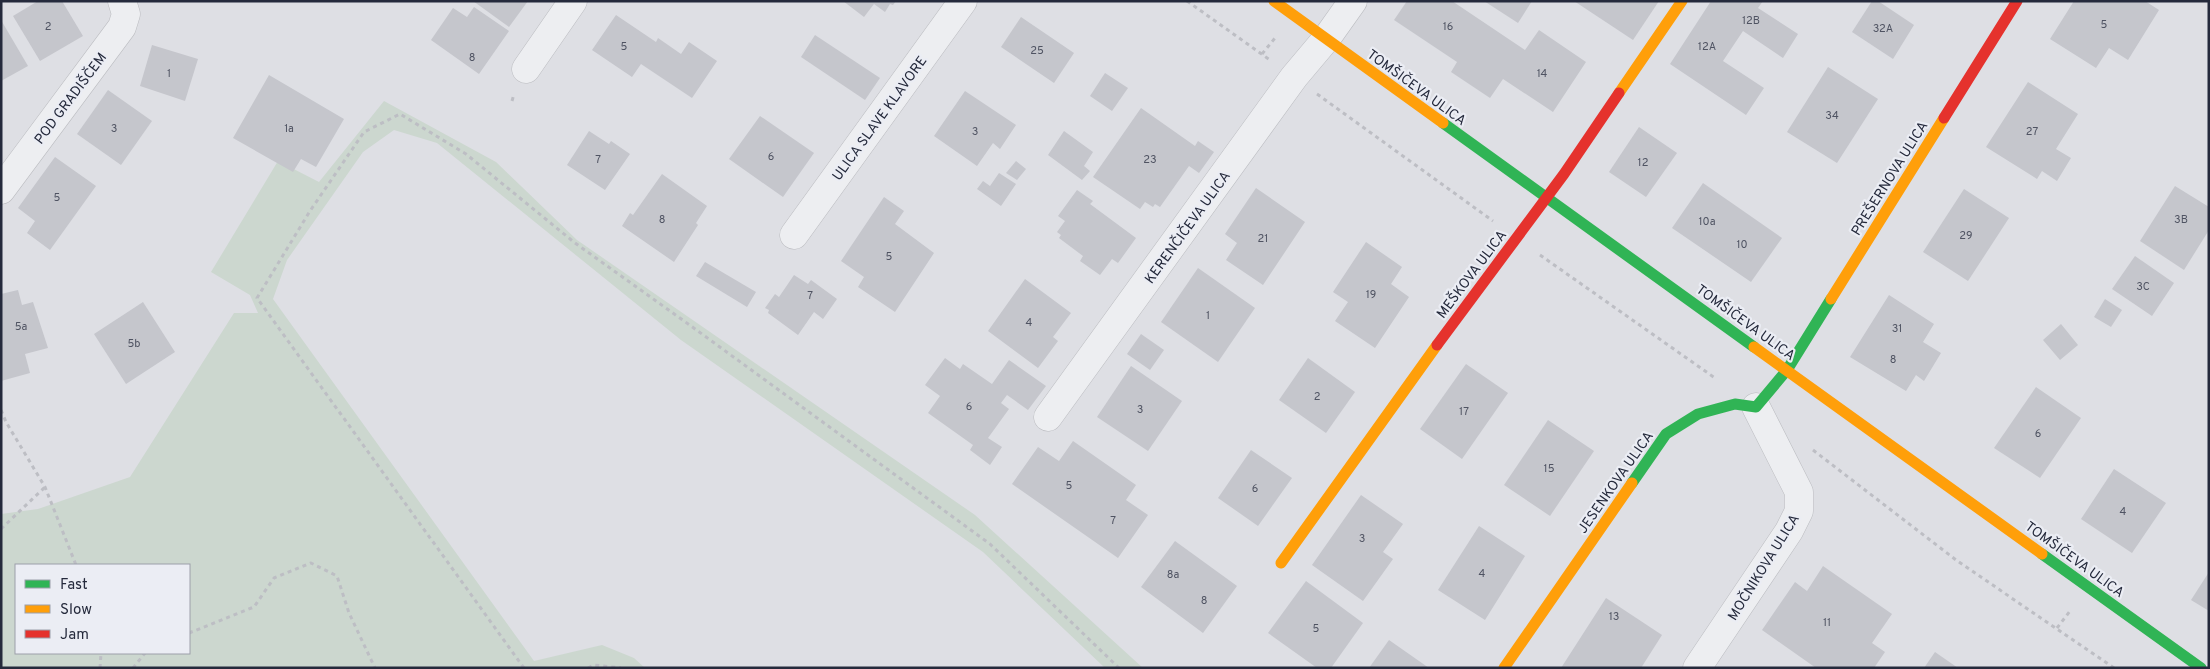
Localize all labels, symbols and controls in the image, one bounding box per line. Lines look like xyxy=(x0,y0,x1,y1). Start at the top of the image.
house number: 12B xyxy=(1742,14,1760,28)
house number: 5 xyxy=(2101,18,2108,32)
house number: 2 xyxy=(45,20,51,34)
house number: 16 xyxy=(1443,20,1453,34)
house number: 32A xyxy=(1873,22,1893,36)
house number: 5 xyxy=(621,40,628,54)
house number: 12A xyxy=(1698,40,1716,54)
house number: 25 xyxy=(1030,44,1044,58)
street label: TOMŠIČEVA ULICA xyxy=(1363,46,1470,130)
street label: POD GRADIŠČEM xyxy=(31,49,111,148)
house number: 8 xyxy=(469,51,475,65)
street label: ULICA SLAVE KLAVORE xyxy=(829,53,931,185)
house number: 1 xyxy=(167,67,171,81)
house number: 14 xyxy=(1537,67,1548,81)
house number: 34 xyxy=(1825,109,1839,123)
street label: PREŠERNOVA ULICA xyxy=(1847,118,1932,239)
house number: 3 xyxy=(111,122,117,136)
house number: 1a xyxy=(284,122,294,136)
house number: 3 xyxy=(972,125,978,139)
house number: 27 xyxy=(2026,125,2038,139)
house number: 6 xyxy=(768,150,774,164)
house number: 7 xyxy=(595,153,601,167)
house number: 23 xyxy=(1143,153,1157,167)
house number: 12 xyxy=(1638,156,1648,170)
street label: KERENČIČEVA ULICA xyxy=(1141,168,1235,287)
house number: 5 xyxy=(54,191,61,205)
house number: 8 xyxy=(659,213,665,227)
house number: 3B xyxy=(2174,213,2188,227)
house number: 10a xyxy=(1699,215,1716,229)
street label: MEŠKOVA ULICA xyxy=(1433,227,1511,322)
house number: 29 xyxy=(1959,229,1973,243)
house number: 21 xyxy=(1258,232,1268,246)
house number: 10 xyxy=(1736,238,1748,252)
house number: 5 xyxy=(886,250,893,264)
house number: 3C xyxy=(2136,280,2150,294)
street label: TOMŠIČEVA ULICA xyxy=(1692,281,1799,365)
house number: 19 xyxy=(1366,288,1376,302)
house number: 7 xyxy=(807,289,813,303)
house number: 1 xyxy=(1206,309,1210,323)
house number: 4 xyxy=(1026,316,1033,330)
house number: 5a xyxy=(15,320,28,334)
house number: 31 xyxy=(1892,322,1902,336)
house number: 5b xyxy=(127,337,141,351)
house number: 8 xyxy=(1890,353,1896,367)
house number: 2 xyxy=(1314,390,1320,404)
house number: 6 xyxy=(966,400,972,414)
house number: 3 xyxy=(1137,403,1143,417)
house number: 17 xyxy=(1459,405,1469,419)
house number: 6 xyxy=(2035,427,2041,441)
street label: JESENKOVA ULICA xyxy=(1575,429,1658,537)
house number: 15 xyxy=(1544,462,1555,476)
house number: 5 xyxy=(1066,479,1073,493)
house number: 6 xyxy=(1252,482,1258,496)
house number: 4 xyxy=(2120,505,2127,519)
street label: MOČNIKOVA ULICA xyxy=(1724,511,1804,624)
house number: 7 xyxy=(1110,514,1116,528)
street label: TOMŠIČEVA ULICA xyxy=(2021,518,2128,602)
house number: 3 xyxy=(1359,532,1365,546)
legend xyxy=(15,564,190,654)
house number: 4 xyxy=(1479,567,1486,581)
house number: 8a xyxy=(1167,568,1180,582)
text: Fast xyxy=(60,576,88,595)
house number: 8 xyxy=(1201,594,1207,608)
text: Slow xyxy=(60,601,92,620)
house number: 13 xyxy=(1609,610,1619,624)
house number: 11 xyxy=(1823,616,1831,630)
house number: 5 xyxy=(1313,622,1320,636)
text: Jam xyxy=(60,626,89,645)

